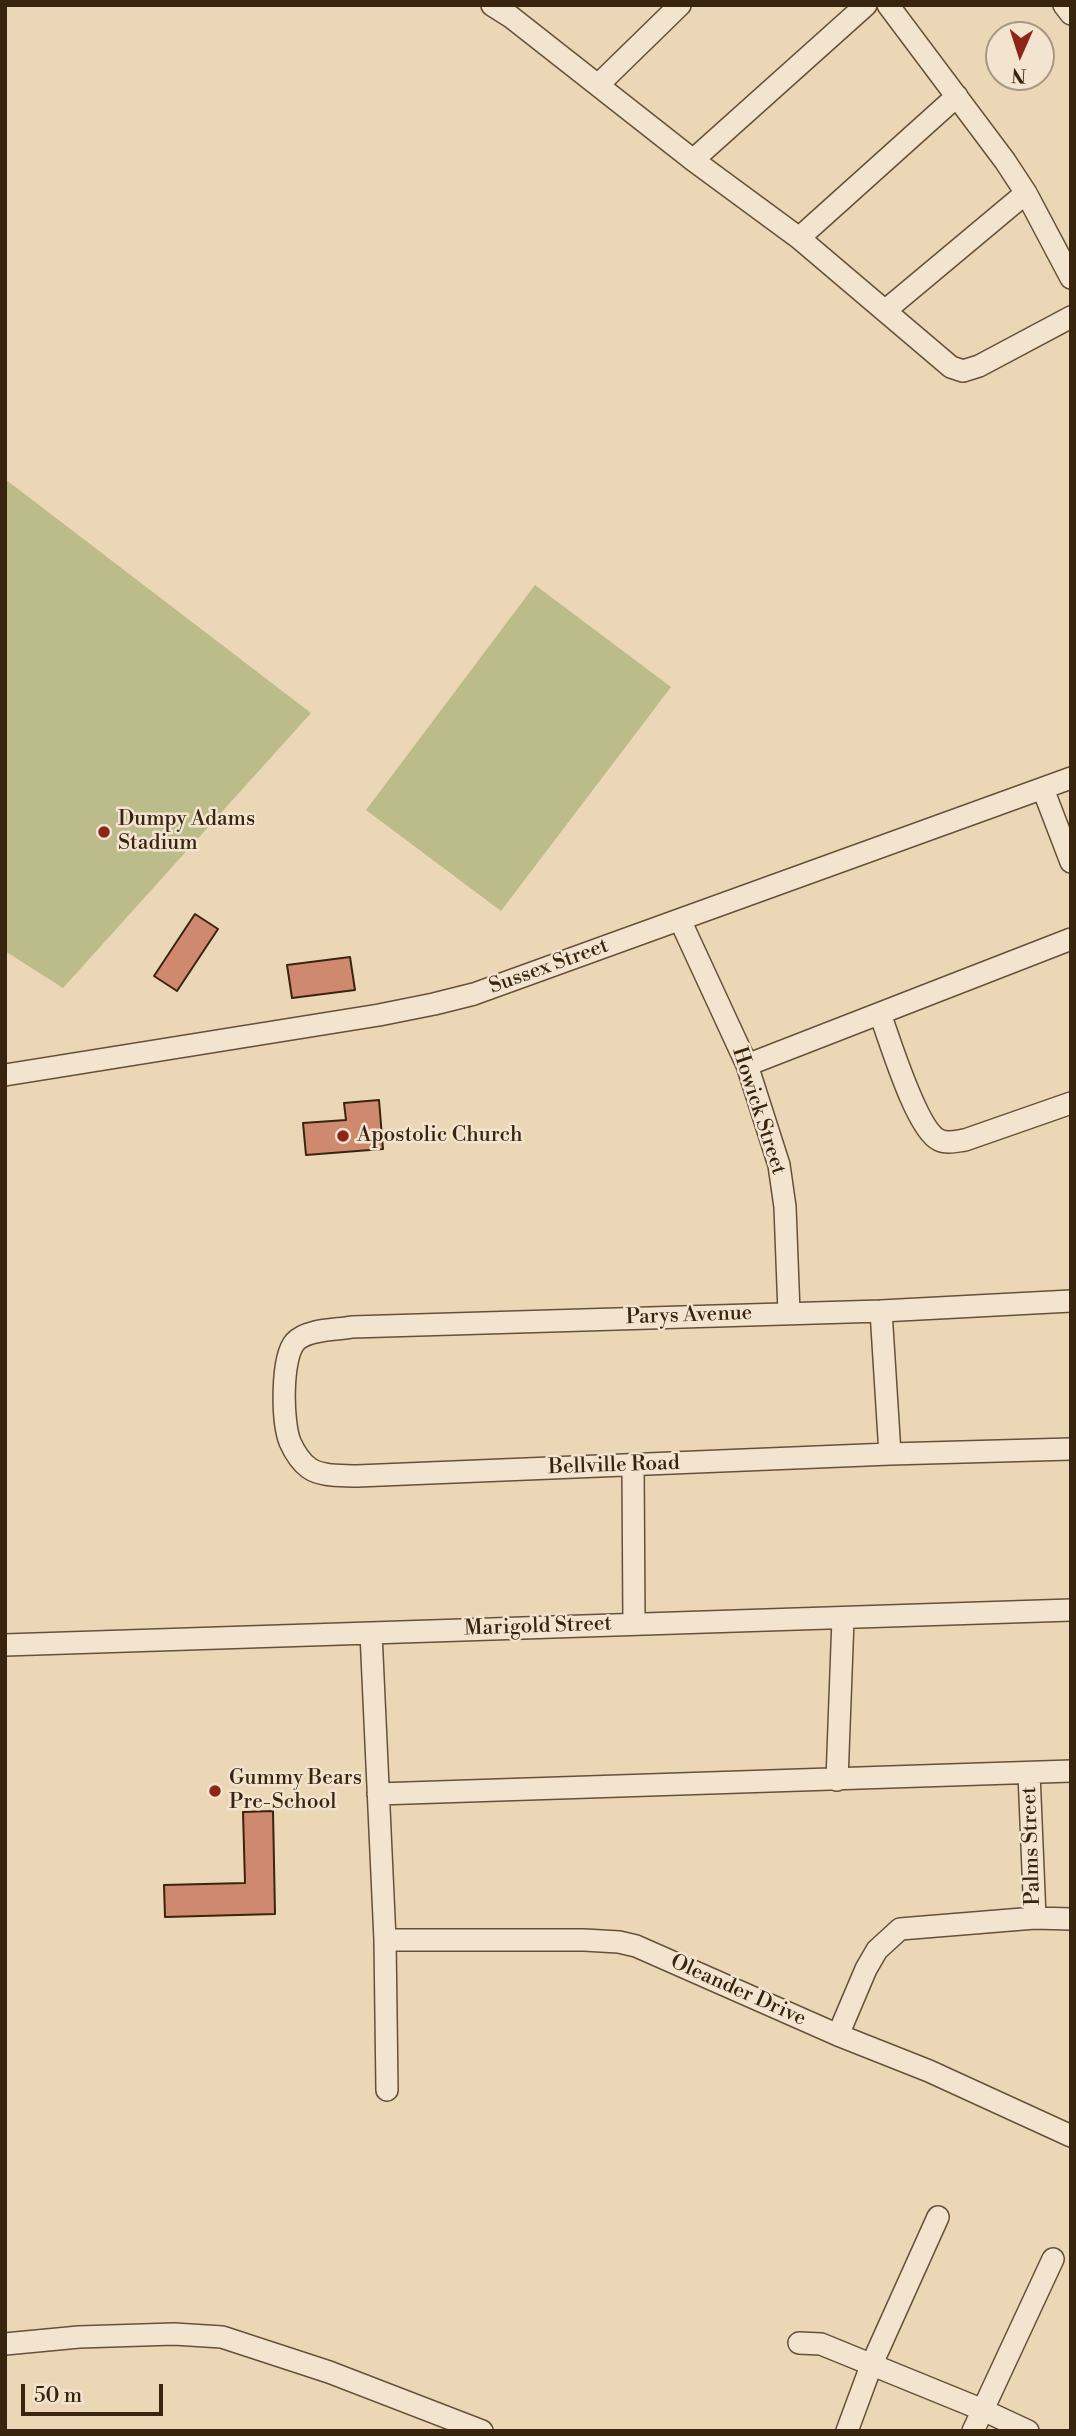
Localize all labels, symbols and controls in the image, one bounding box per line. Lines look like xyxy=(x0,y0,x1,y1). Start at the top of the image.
north arrow xyxy=(985,21,1055,91)
text: N xyxy=(1011,63,1027,87)
place label: Dumpy Adams Stadium xyxy=(118,807,255,857)
marker: Dumpy Adams Stadium xyxy=(96,824,112,840)
street label: Sussex Street xyxy=(486,934,612,1000)
street label: Howick Street xyxy=(726,1044,790,1178)
place label: Apostolic Church xyxy=(357,1123,522,1149)
marker: Apostolic Church xyxy=(335,1128,351,1144)
street label: Parys Avenue xyxy=(625,1301,753,1331)
street label: Bellville Road xyxy=(548,1451,680,1481)
street label: Marigold Street xyxy=(464,1612,612,1642)
place label: Gummy Bears Pre-School xyxy=(229,1766,362,1816)
marker: Gummy Bears Pre-School xyxy=(207,1783,223,1799)
street label: Palms Street xyxy=(1017,1786,1047,1906)
street label: Oleander Drive xyxy=(666,1950,810,2032)
scale bar xyxy=(24,2370,166,2414)
text: 50 m xyxy=(34,2383,82,2409)

